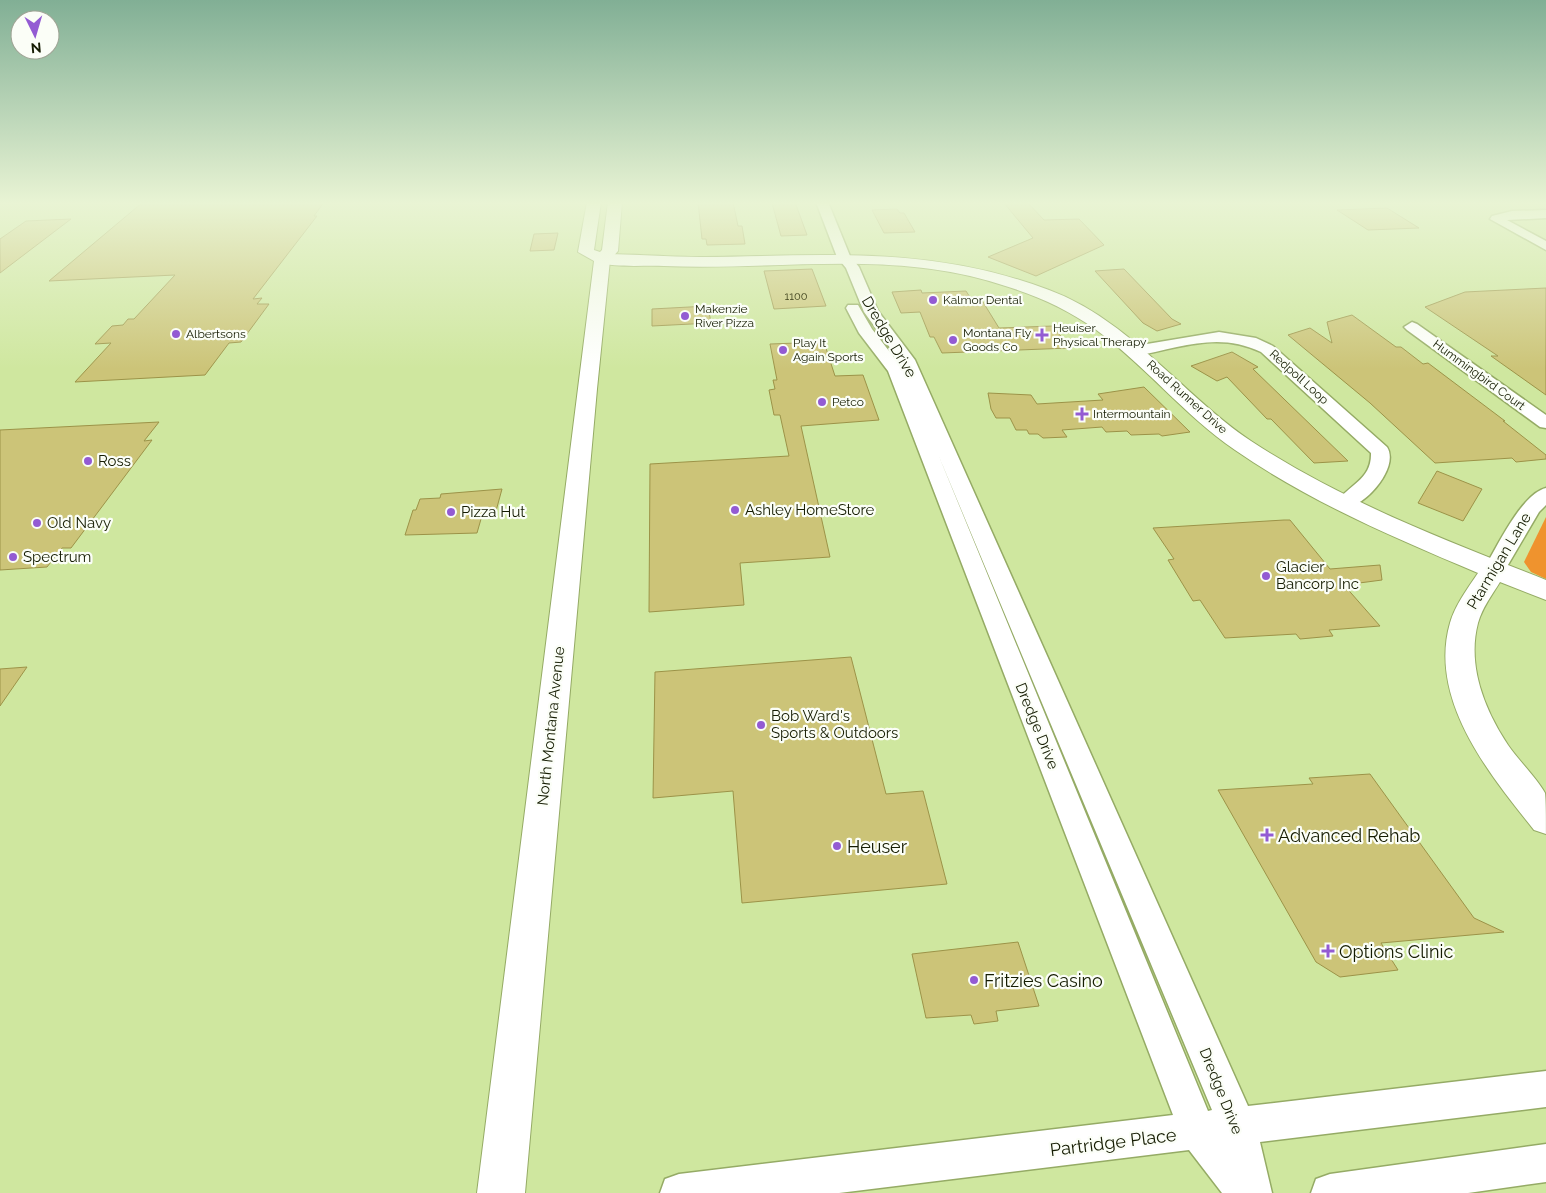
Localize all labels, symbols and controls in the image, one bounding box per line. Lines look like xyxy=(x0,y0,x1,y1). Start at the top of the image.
north arrow xyxy=(10,10,60,60)
text: N xyxy=(30,40,42,56)
house number: 1100 xyxy=(785,290,808,303)
street label: Dredge Drive xyxy=(858,293,920,381)
place label: Kalmor Dental xyxy=(943,293,1023,307)
marker: Kalmor Dental xyxy=(927,294,939,306)
place label: Makenzie River Pizza xyxy=(695,302,754,330)
marker: Makenzie River Pizza xyxy=(679,310,691,322)
place label: Heuiser Physical Therapy xyxy=(1053,321,1147,349)
place label: Montana Fly Goods Co xyxy=(963,326,1032,354)
place label: Albertsons xyxy=(186,327,246,341)
marker: Albertsons xyxy=(170,328,182,340)
marker: Heuiser Physical Therapy xyxy=(1035,328,1049,342)
marker: Montana Fly Goods Co xyxy=(947,334,959,346)
place label: Play It Again Sports xyxy=(793,336,864,364)
street label: Hummingbird Court xyxy=(1430,337,1528,413)
marker: Play It Again Sports xyxy=(777,344,789,356)
street label: Redpoll Loop xyxy=(1267,347,1331,407)
street label: Road Runner Drive xyxy=(1144,357,1230,437)
place label: Petco xyxy=(832,395,864,409)
marker: Petco xyxy=(816,396,828,408)
marker: Intermountain xyxy=(1075,407,1089,421)
place label: Intermountain xyxy=(1093,407,1171,421)
place label: Ross xyxy=(98,452,131,470)
marker: Ross xyxy=(82,455,94,467)
place label: Ashley HomeStore xyxy=(745,501,874,519)
place label: Pizza Hut xyxy=(461,503,525,521)
marker: Ashley HomeStore xyxy=(729,504,741,516)
marker: Pizza Hut xyxy=(445,506,457,518)
street label: Ptarmigan Lane xyxy=(1463,509,1535,612)
place label: Old Navy xyxy=(47,514,111,532)
marker: Old Navy xyxy=(31,517,43,529)
place label: Spectrum xyxy=(23,548,91,566)
marker: Spectrum xyxy=(7,551,19,563)
place label: Glacier Bancorp Inc xyxy=(1276,558,1359,593)
marker: Glacier Bancorp Inc xyxy=(1260,570,1272,582)
street label: North Montana Avenue xyxy=(534,645,568,806)
street label: Dredge Drive xyxy=(1012,680,1063,772)
place label: Bob Ward's Sports & Outdoors xyxy=(771,707,898,742)
marker: Bob Ward's Sports & Outdoors xyxy=(755,719,767,731)
place label: Advanced Rehab xyxy=(1278,825,1420,846)
marker: Advanced Rehab xyxy=(1260,828,1274,842)
place label: Heuser xyxy=(847,836,908,857)
marker: Heuser xyxy=(831,840,843,852)
place label: Options Clinic xyxy=(1339,941,1453,962)
marker: Options Clinic xyxy=(1321,944,1335,958)
place label: Fritzies Casino xyxy=(984,970,1103,991)
marker: Fritzies Casino xyxy=(968,974,980,986)
street label: Dredge Drive xyxy=(1196,1045,1247,1137)
street label: Partridge Place xyxy=(1049,1124,1178,1160)

